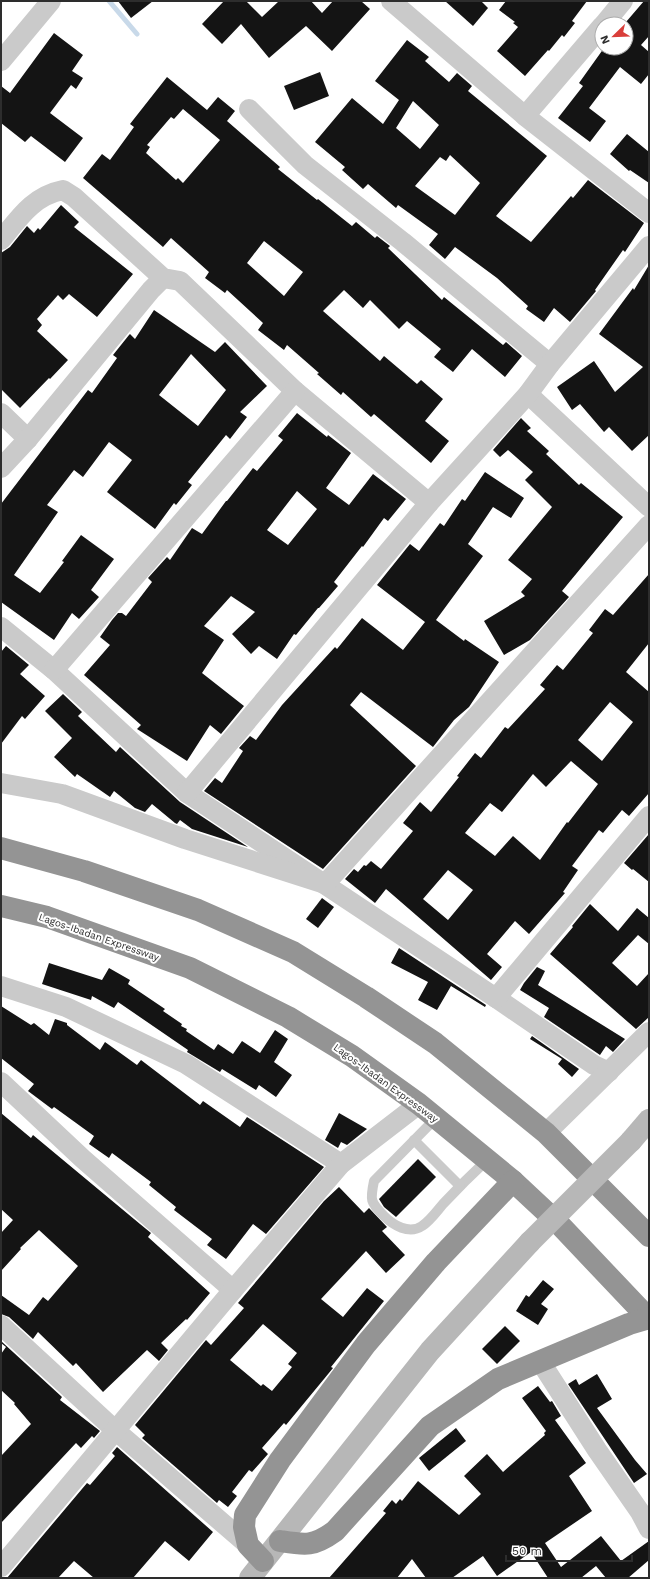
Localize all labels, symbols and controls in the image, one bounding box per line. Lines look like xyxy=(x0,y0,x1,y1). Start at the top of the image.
north arrow xyxy=(594,16,634,56)
text: N xyxy=(598,33,613,46)
street label: Lagos-Ibadan Expressway xyxy=(37,911,161,963)
street label: Lagos-Ibadan Expressway xyxy=(332,1041,441,1125)
scale bar xyxy=(506,1537,632,1563)
text: 50 m xyxy=(512,1544,542,1558)

